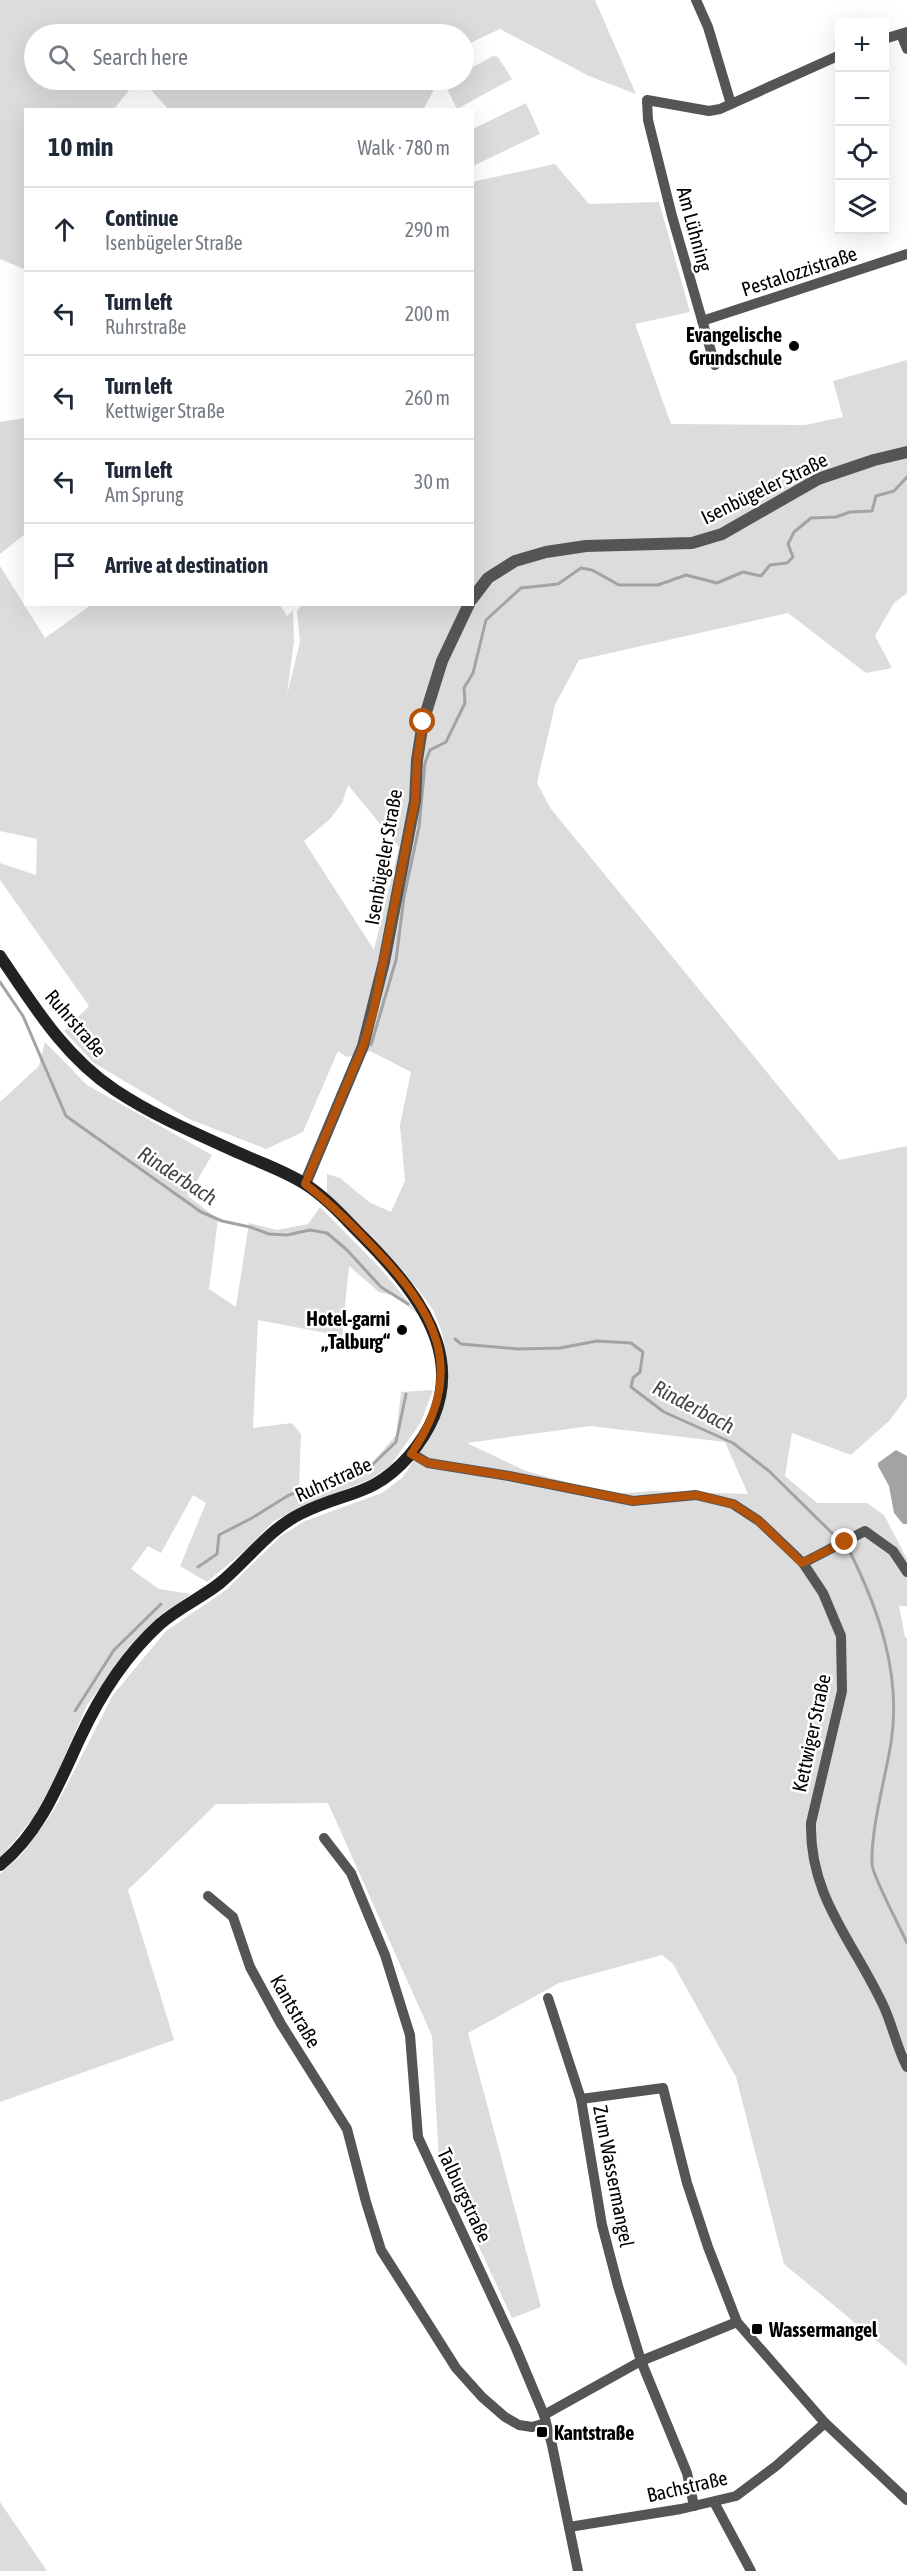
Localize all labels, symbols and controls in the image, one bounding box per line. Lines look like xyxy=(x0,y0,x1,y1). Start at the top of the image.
map controls xyxy=(835,18,889,234)
button: + xyxy=(835,18,889,72)
search box xyxy=(24,24,474,90)
icon: search xyxy=(45,41,78,74)
text: Search here xyxy=(93,44,188,70)
button: − xyxy=(835,72,889,126)
button: locate xyxy=(835,126,889,180)
text: 10 min xyxy=(48,132,113,162)
text: Walk · 780 m xyxy=(358,136,450,159)
button: layers xyxy=(835,180,889,234)
street label: Am Lühning xyxy=(673,184,717,274)
text: Continue xyxy=(105,205,179,231)
icon: ahead xyxy=(48,213,81,246)
text: 290 m xyxy=(405,218,450,241)
text: Isenbügeler Straße xyxy=(105,231,243,254)
street label: Pestalozzistraße xyxy=(738,241,860,301)
text: Turn left xyxy=(105,289,172,315)
icon: left xyxy=(48,297,81,330)
text: 200 m xyxy=(405,302,450,325)
text: Ruhrstraße xyxy=(105,315,186,338)
place label: Evangelische Grundschule xyxy=(686,323,782,369)
marker: Evangelische Grundschule xyxy=(787,339,801,353)
text: Turn left xyxy=(105,373,172,399)
icon: left xyxy=(48,381,81,414)
text: 260 m xyxy=(405,386,450,409)
text: Kettwiger Straße xyxy=(105,399,225,422)
street label: Isenbügeler Straße xyxy=(697,447,831,529)
text: Turn left xyxy=(105,457,172,483)
icon: left xyxy=(48,465,81,498)
text: 30 m xyxy=(414,470,450,493)
text: Am Sprung xyxy=(105,483,184,506)
icon: arrive xyxy=(48,549,81,582)
text: Arrive at destination xyxy=(105,552,268,578)
route start xyxy=(409,708,435,734)
street label: Isenbügeler Straße xyxy=(360,787,406,927)
street label: Ruhrstraße xyxy=(41,985,111,1061)
water label: Rinderbach xyxy=(134,1141,222,1209)
place label: Hotel-garni „Talburg“ xyxy=(306,1307,390,1353)
marker: Hotel-garni „Talburg“ xyxy=(395,1323,409,1337)
water label: Rinderbach xyxy=(649,1375,739,1437)
street label: Ruhrstraße xyxy=(291,1452,375,1506)
route end xyxy=(831,1528,857,1554)
street label: Kettwiger Straße xyxy=(787,1672,835,1794)
street label: Kantstraße xyxy=(266,1970,326,2052)
street label: Zum Wassermangel xyxy=(589,2103,639,2250)
street label: Talburgstraße xyxy=(433,2144,497,2246)
place label: Wassermangel xyxy=(768,2318,878,2341)
marker: Wassermangel xyxy=(750,2322,764,2336)
place label: Kantstraße xyxy=(554,2421,634,2444)
marker: Kantstraße xyxy=(535,2425,549,2439)
street label: Bachstraße xyxy=(644,2466,730,2506)

